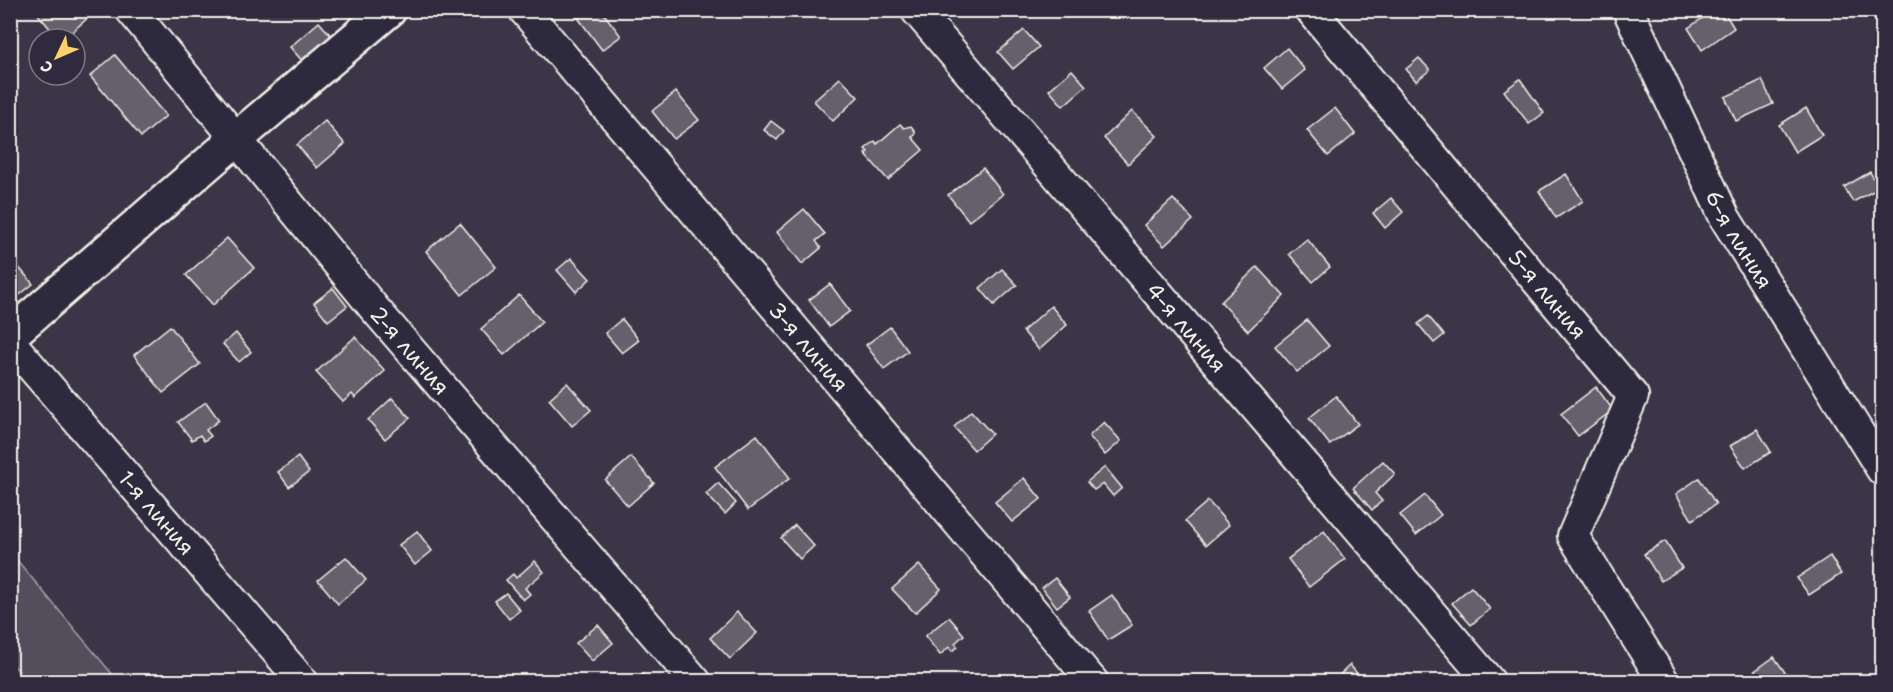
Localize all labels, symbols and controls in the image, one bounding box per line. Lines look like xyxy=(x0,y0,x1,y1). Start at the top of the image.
north arrow xyxy=(27,27,87,87)
text: С xyxy=(35,56,58,78)
street label: 6-я линия xyxy=(1699,185,1780,294)
street label: 5-я линия xyxy=(1502,243,1594,345)
street label: 4-я линия xyxy=(1140,276,1234,378)
street label: 3-я линия xyxy=(762,295,855,398)
street label: 2-я линия xyxy=(364,300,457,401)
street label: 1-я линия xyxy=(112,464,201,561)

